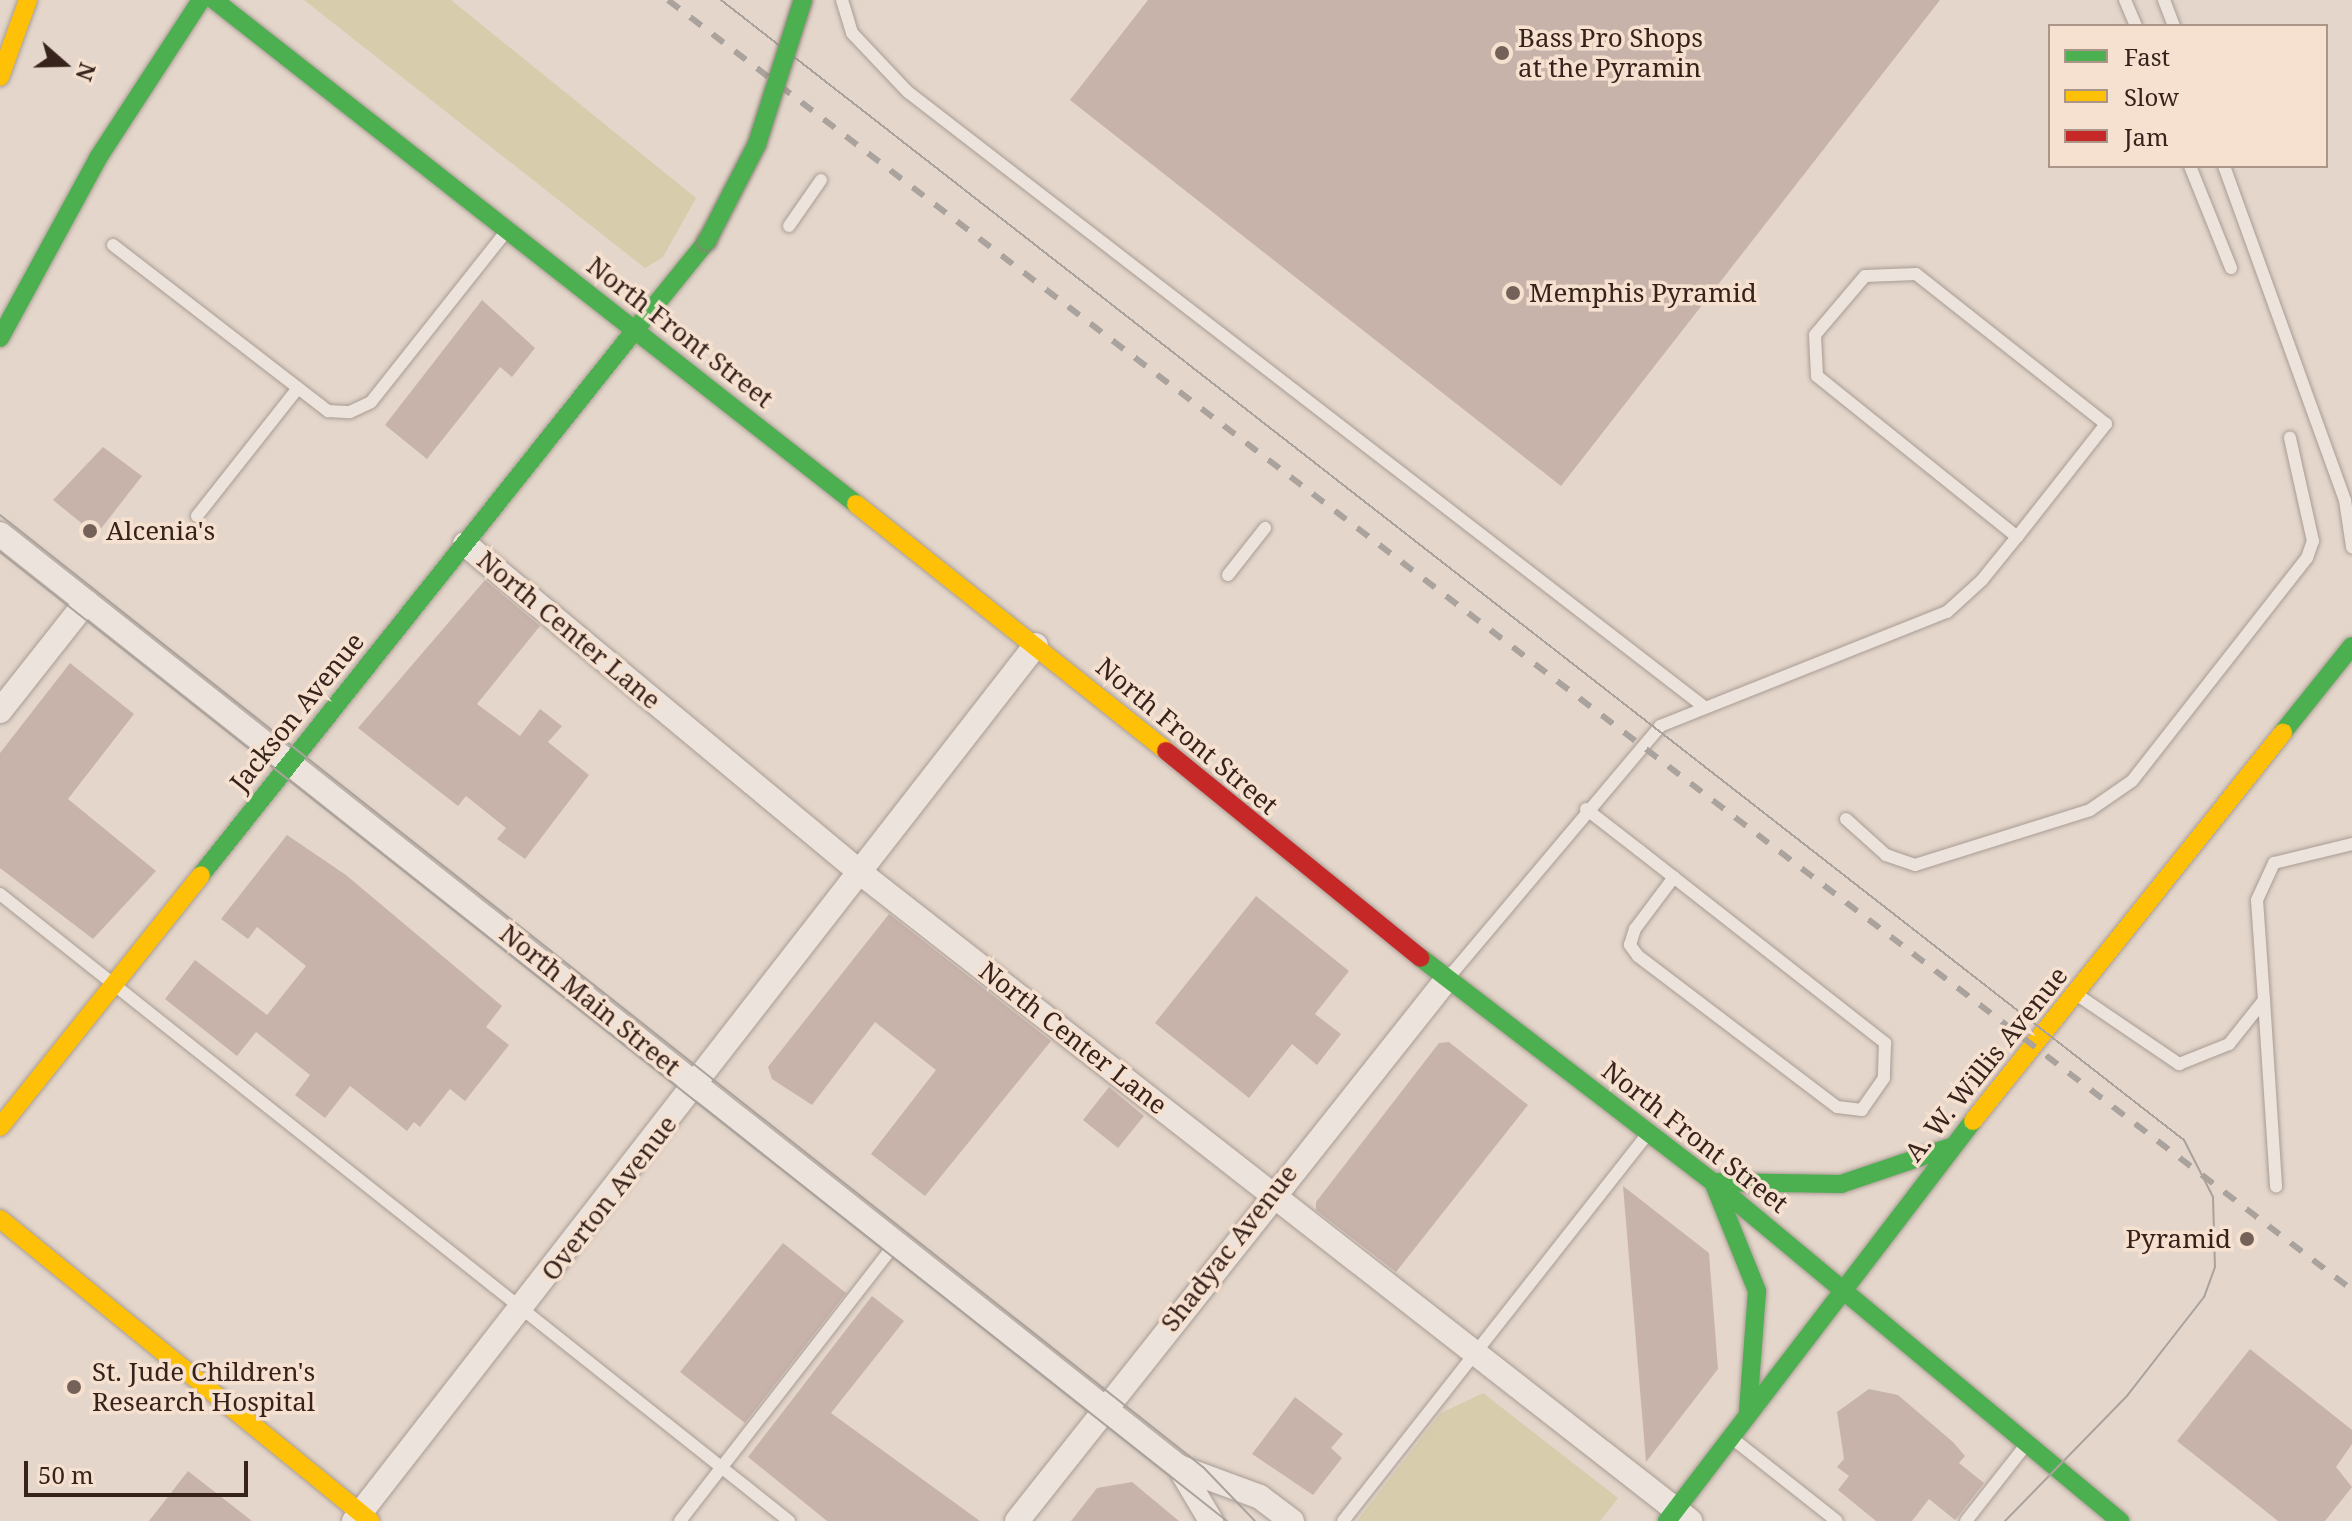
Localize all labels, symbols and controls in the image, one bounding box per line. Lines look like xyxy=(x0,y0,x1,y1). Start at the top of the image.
place label: Bass Pro Shops at the Pyramin xyxy=(1518,22,1703,84)
north arrow xyxy=(24,24,104,104)
legend xyxy=(2048,24,2328,168)
text: Fast xyxy=(2124,40,2170,73)
marker: Bass Pro Shops at the Pyramin xyxy=(1493,44,1511,62)
text: N xyxy=(69,59,104,85)
text: Slow xyxy=(2124,80,2179,113)
text: Jam xyxy=(2124,120,2169,153)
street label: North Front Street xyxy=(581,250,779,414)
place label: Memphis Pyramid xyxy=(1529,277,1757,309)
marker: Memphis Pyramid xyxy=(1504,284,1522,302)
place label: Alcenia's xyxy=(106,515,215,547)
marker: Alcenia's xyxy=(81,522,99,540)
street label: North Center Lane xyxy=(471,544,667,716)
street label: Jackson Avenue xyxy=(223,626,371,798)
street label: North Front Street xyxy=(1090,651,1284,821)
street label: North Main Street xyxy=(494,918,686,1082)
street label: North Center Lane xyxy=(973,955,1173,1121)
street label: A. W. Willis Avenue xyxy=(1898,960,2074,1168)
street label: North Front Street xyxy=(1596,1055,1794,1219)
street label: Overton Avenue xyxy=(535,1109,683,1287)
street label: Shadyac Avenue xyxy=(1154,1158,1304,1338)
place label: Pyramid xyxy=(2125,1223,2231,1255)
marker: Pyramid xyxy=(2238,1230,2256,1248)
place label: St. Jude Children's Research Hospital xyxy=(92,1356,315,1418)
marker: St. Jude Children's Research Hospital xyxy=(63,1376,85,1398)
scale bar xyxy=(28,1445,252,1495)
text: 50 m xyxy=(38,1458,94,1491)

